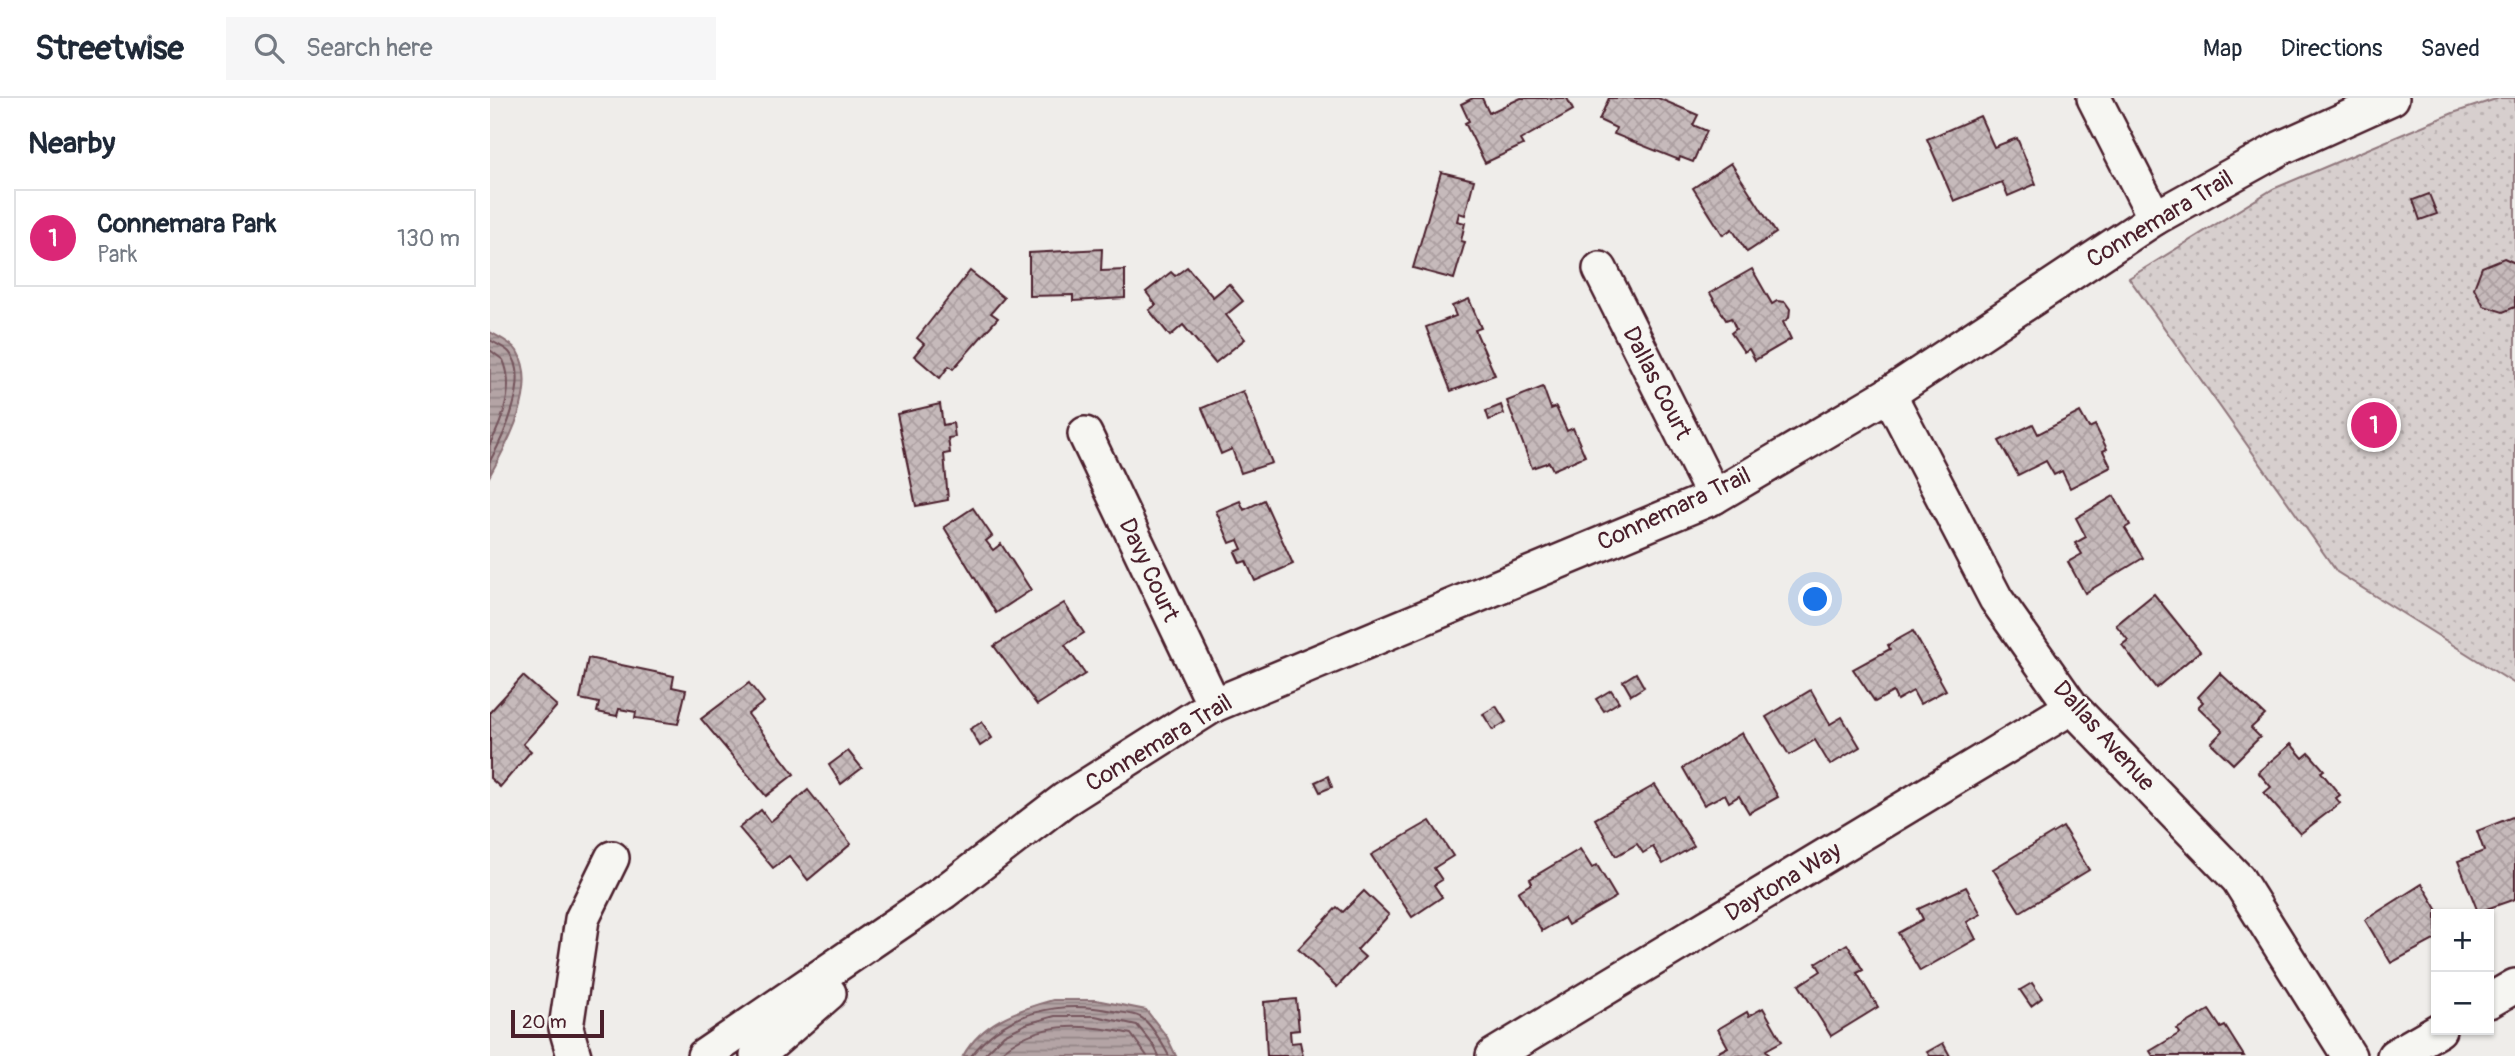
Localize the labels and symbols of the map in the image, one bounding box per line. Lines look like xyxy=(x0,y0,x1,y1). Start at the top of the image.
street label: Connemara Trail xyxy=(2081,164,2239,274)
street label: Dallas Court xyxy=(1616,322,1698,445)
pin: 1 xyxy=(2351,399,2397,451)
street label: Connemara Trail xyxy=(1593,461,1755,557)
street label: Davy Court xyxy=(1113,514,1186,626)
your location xyxy=(1798,582,1832,616)
street label: Dallas Avenue xyxy=(2047,675,2161,797)
street label: Connemara Trail xyxy=(1080,688,1238,798)
street label: Daytona Way xyxy=(1720,836,1846,928)
scale bar xyxy=(511,1007,604,1039)

